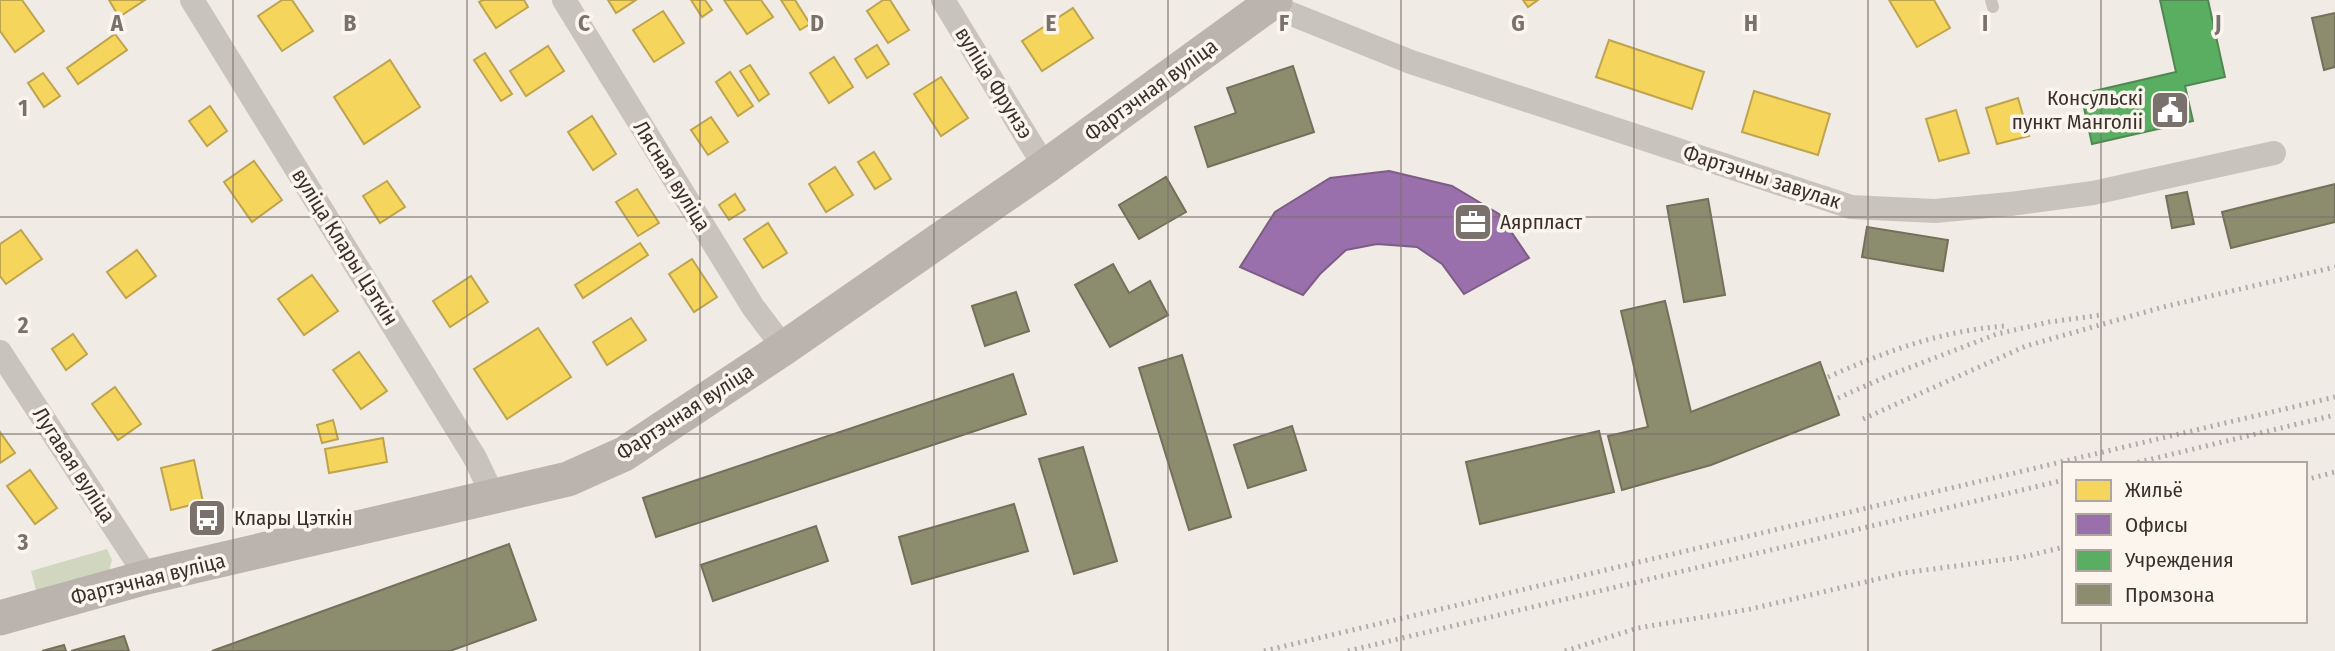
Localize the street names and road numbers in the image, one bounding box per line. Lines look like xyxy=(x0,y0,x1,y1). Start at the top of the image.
street label: вуліца Фрунзэ xyxy=(949,22,1039,144)
street label: Фартэчная вуліца xyxy=(1079,33,1223,147)
street label: Лясная вуліца xyxy=(628,116,716,236)
street label: Фартэчны завулак xyxy=(1680,139,1844,215)
street label: вуліца Клары Цэткін xyxy=(286,164,404,330)
street label: Фартэчная вуліца xyxy=(612,358,758,466)
street label: Лугавая вуліца xyxy=(27,402,121,528)
street label: Фартэчная вуліца xyxy=(68,547,228,611)

